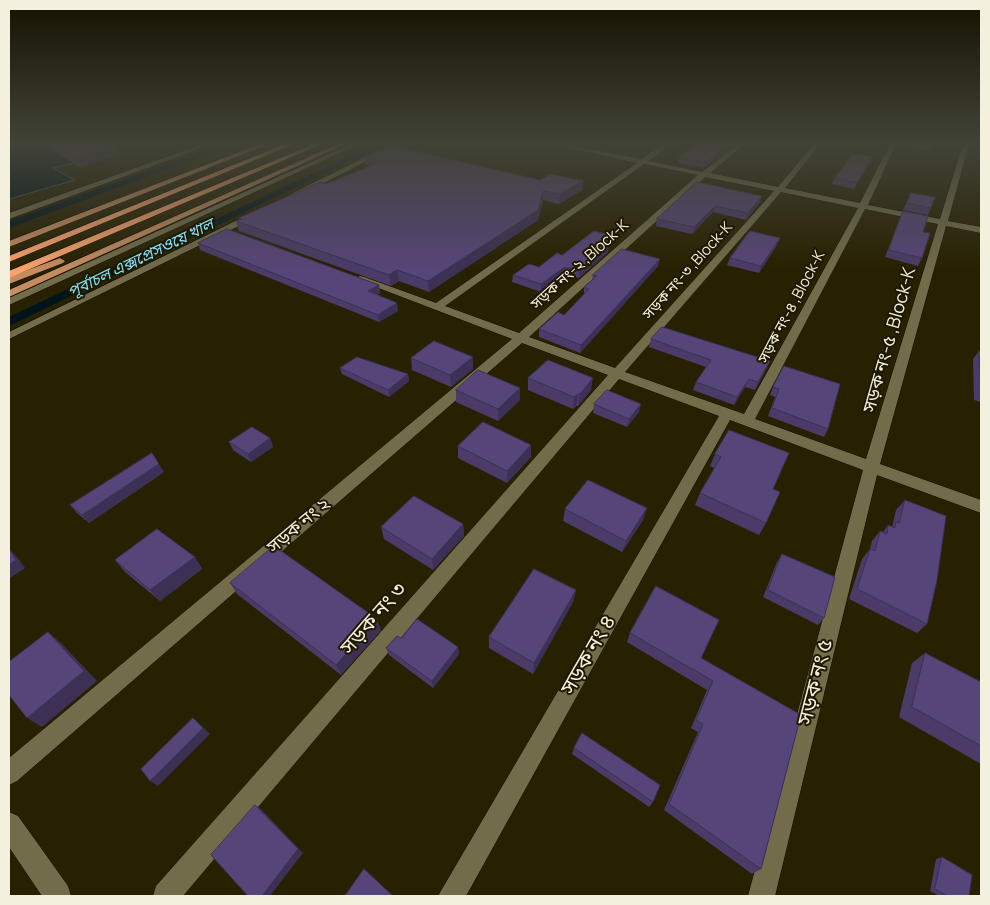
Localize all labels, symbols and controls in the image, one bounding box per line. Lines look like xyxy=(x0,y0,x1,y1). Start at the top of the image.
water label: পূর্বাচল এক্সপ্রেসওয়ে খাল xyxy=(65,215,217,303)
street label: সড়ক নং-২ ,Block-K xyxy=(528,217,632,313)
street label: সড়ক নং-৩ ,Block-K xyxy=(640,219,736,323)
street label: সড়ক নং-৪ ,Block-K xyxy=(755,248,829,366)
street label: সড়ক নং-৫ ,Block-K xyxy=(859,265,921,415)
street label: সড়ক নং ২ xyxy=(263,494,335,558)
street label: সড়ক নং ৩ xyxy=(336,578,412,660)
street label: সড়ক নং ৪ xyxy=(556,611,622,699)
street label: সড়ক নং ৫ xyxy=(793,636,839,728)

